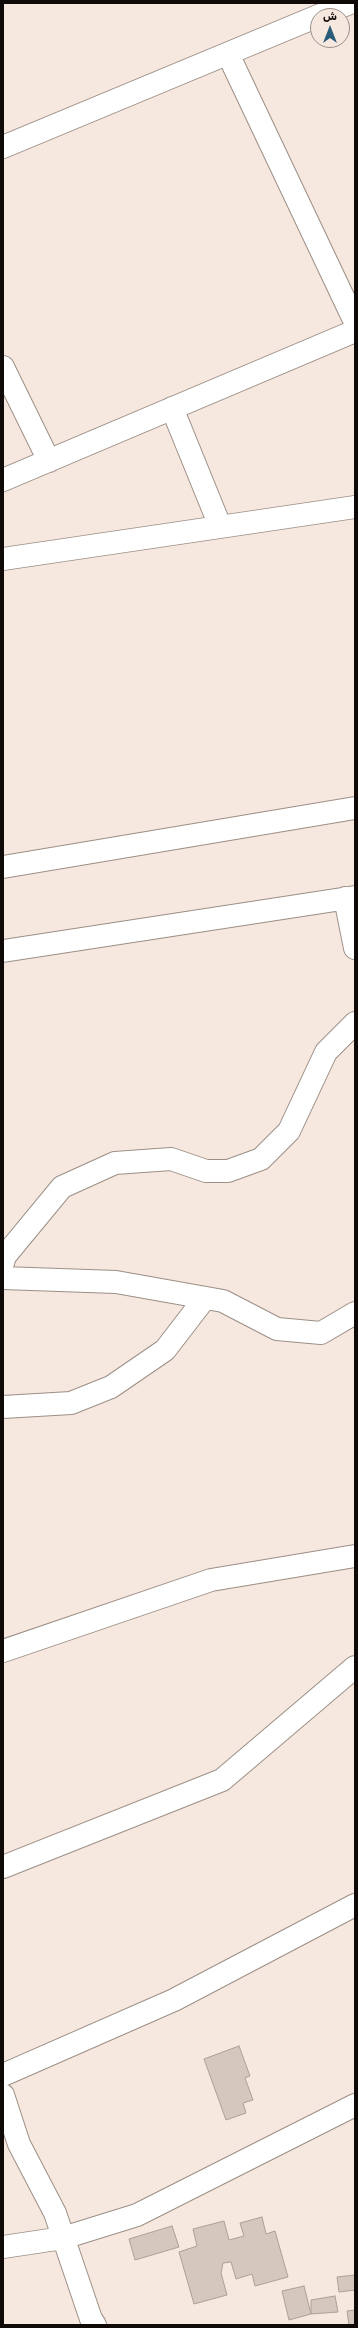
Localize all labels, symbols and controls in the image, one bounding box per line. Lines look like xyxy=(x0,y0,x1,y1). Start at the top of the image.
north arrow xyxy=(310,8,350,48)
text: ش xyxy=(323,10,337,23)

